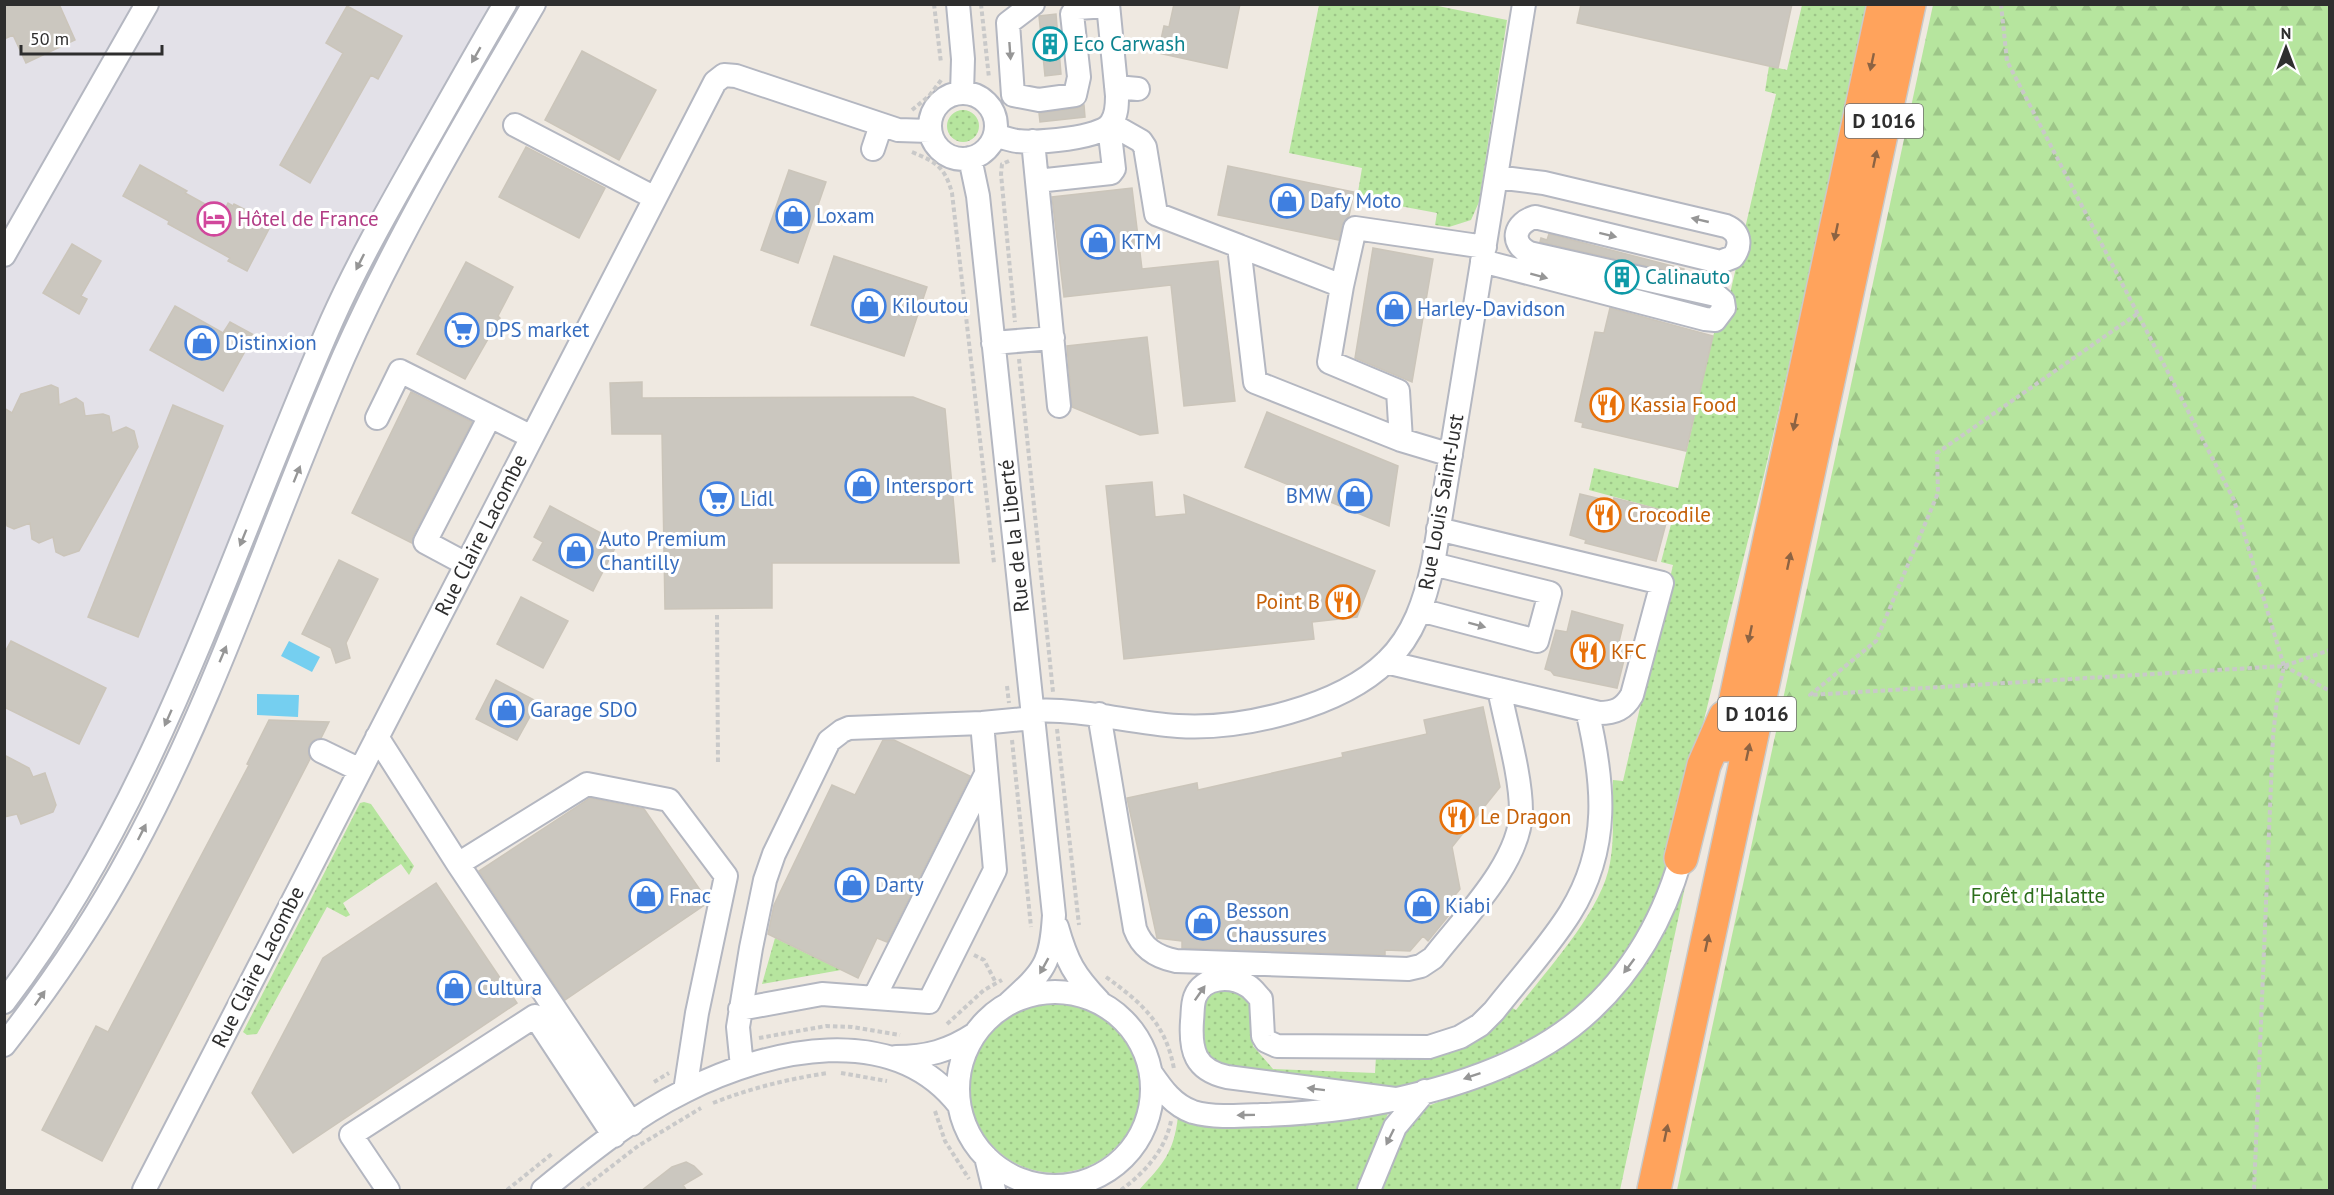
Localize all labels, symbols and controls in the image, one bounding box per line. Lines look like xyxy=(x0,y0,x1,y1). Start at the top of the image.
scale bar xyxy=(21,18,162,56)
north arrow xyxy=(2256,18,2316,78)
text: N xyxy=(2281,23,2291,43)
building icon: Eco Carwash xyxy=(1032,26,1068,62)
text: 50 m xyxy=(30,27,69,50)
place label: Eco Carwash xyxy=(1073,30,1185,57)
one-way arrow xyxy=(1005,41,1015,60)
one-way arrow xyxy=(470,47,481,63)
one-way arrow xyxy=(1867,52,1876,71)
road number: D 1016 xyxy=(1845,104,1923,138)
one-way arrow xyxy=(1871,150,1881,169)
shop icon: Dafy Moto xyxy=(1269,183,1305,219)
place label: Dafy Moto xyxy=(1310,187,1402,214)
shop icon: Loxam xyxy=(775,198,811,234)
hotel icon: Hôtel de France xyxy=(196,201,232,237)
place label: Loxam xyxy=(816,202,875,229)
place label: Hôtel de France xyxy=(237,205,379,232)
one-way arrow xyxy=(1691,214,1709,224)
one-way arrow xyxy=(1830,222,1840,241)
shop icon: KTM xyxy=(1080,224,1116,260)
place label: KTM xyxy=(1121,228,1161,255)
one-way arrow xyxy=(1599,230,1617,240)
one-way arrow xyxy=(356,254,365,271)
building icon: Calinauto xyxy=(1604,259,1640,295)
place label: Calinauto xyxy=(1645,263,1730,290)
one-way arrow xyxy=(1530,271,1548,281)
shop icon: Kiloutou xyxy=(851,288,887,324)
shop icon: Harley-Davidson xyxy=(1376,291,1412,327)
place label: Kiloutou xyxy=(892,292,969,319)
place label: Harley-Davidson xyxy=(1417,295,1565,322)
supermarket icon: DPS market xyxy=(444,312,480,348)
place label: DPS market xyxy=(485,316,589,343)
shop icon: Distinxion xyxy=(184,325,220,361)
place label: Distinxion xyxy=(225,329,317,356)
restaurant icon: Kassia Food xyxy=(1589,387,1625,423)
place label: Kassia Food xyxy=(1630,391,1737,418)
street label: Rue Louis Saint-Just xyxy=(1412,412,1469,592)
one-way arrow xyxy=(1790,413,1799,432)
street label: Rue Claire Lacombe xyxy=(428,450,533,620)
street label: Rue de la Liberté xyxy=(992,458,1035,614)
one-way arrow xyxy=(293,465,302,483)
shop icon: Intersport xyxy=(844,468,880,504)
place label: Intersport xyxy=(885,472,974,499)
shop icon: BMW xyxy=(1337,478,1373,514)
supermarket icon: Lidl xyxy=(699,481,735,517)
place label: BMW xyxy=(1286,482,1333,509)
place label: Lidl xyxy=(740,485,774,512)
restaurant icon: Crocodile xyxy=(1586,497,1622,533)
place label: Crocodile xyxy=(1627,501,1711,528)
place label: Auto Premium Chantilly xyxy=(599,525,726,576)
one-way arrow xyxy=(238,529,247,547)
shop icon: Auto Premium Chantilly xyxy=(558,533,594,569)
one-way arrow xyxy=(1785,552,1794,571)
restaurant icon: Point B xyxy=(1325,584,1361,620)
place label: Point B xyxy=(1256,588,1320,615)
one-way arrow xyxy=(1468,621,1486,630)
one-way arrow xyxy=(1745,624,1754,643)
restaurant icon: KFC xyxy=(1570,634,1606,670)
place label: KFC xyxy=(1611,638,1647,665)
one-way arrow xyxy=(218,646,227,663)
shop icon: Garage SDO xyxy=(489,692,525,728)
place label: Garage SDO xyxy=(530,696,638,723)
road number: D 1016 xyxy=(1718,697,1796,731)
one-way arrow xyxy=(163,710,173,728)
one-way arrow xyxy=(1744,743,1754,761)
restaurant icon: Le Dragon xyxy=(1439,799,1475,835)
place label: Le Dragon xyxy=(1480,803,1571,830)
one-way arrow xyxy=(137,823,147,840)
shop icon: Darty xyxy=(834,867,870,903)
place label: Darty xyxy=(875,871,924,898)
shop icon: Fnac xyxy=(628,878,664,914)
street label: Rue Claire Lacombe xyxy=(205,882,310,1052)
place label: Fnac xyxy=(669,882,711,909)
park label: Forêt d'Halatte xyxy=(1971,882,2105,909)
shop icon: Kiabi xyxy=(1404,888,1440,924)
place label: Kiabi xyxy=(1445,892,1491,919)
place label: Besson Chaussures xyxy=(1226,897,1327,948)
shop icon: Besson Chaussures xyxy=(1185,905,1221,941)
one-way arrow xyxy=(1703,933,1713,952)
one-way arrow xyxy=(1039,958,1049,975)
one-way arrow xyxy=(1624,959,1636,974)
shop icon: Cultura xyxy=(436,970,472,1006)
place label: Cultura xyxy=(477,974,542,1001)
one-way arrow xyxy=(1194,985,1206,1001)
one-way arrow xyxy=(34,990,45,1006)
one-way arrow xyxy=(1463,1072,1481,1082)
one-way arrow xyxy=(1306,1084,1325,1093)
one-way arrow xyxy=(1237,1110,1256,1120)
one-way arrow xyxy=(1662,1124,1672,1143)
one-way arrow xyxy=(1386,1128,1395,1145)

